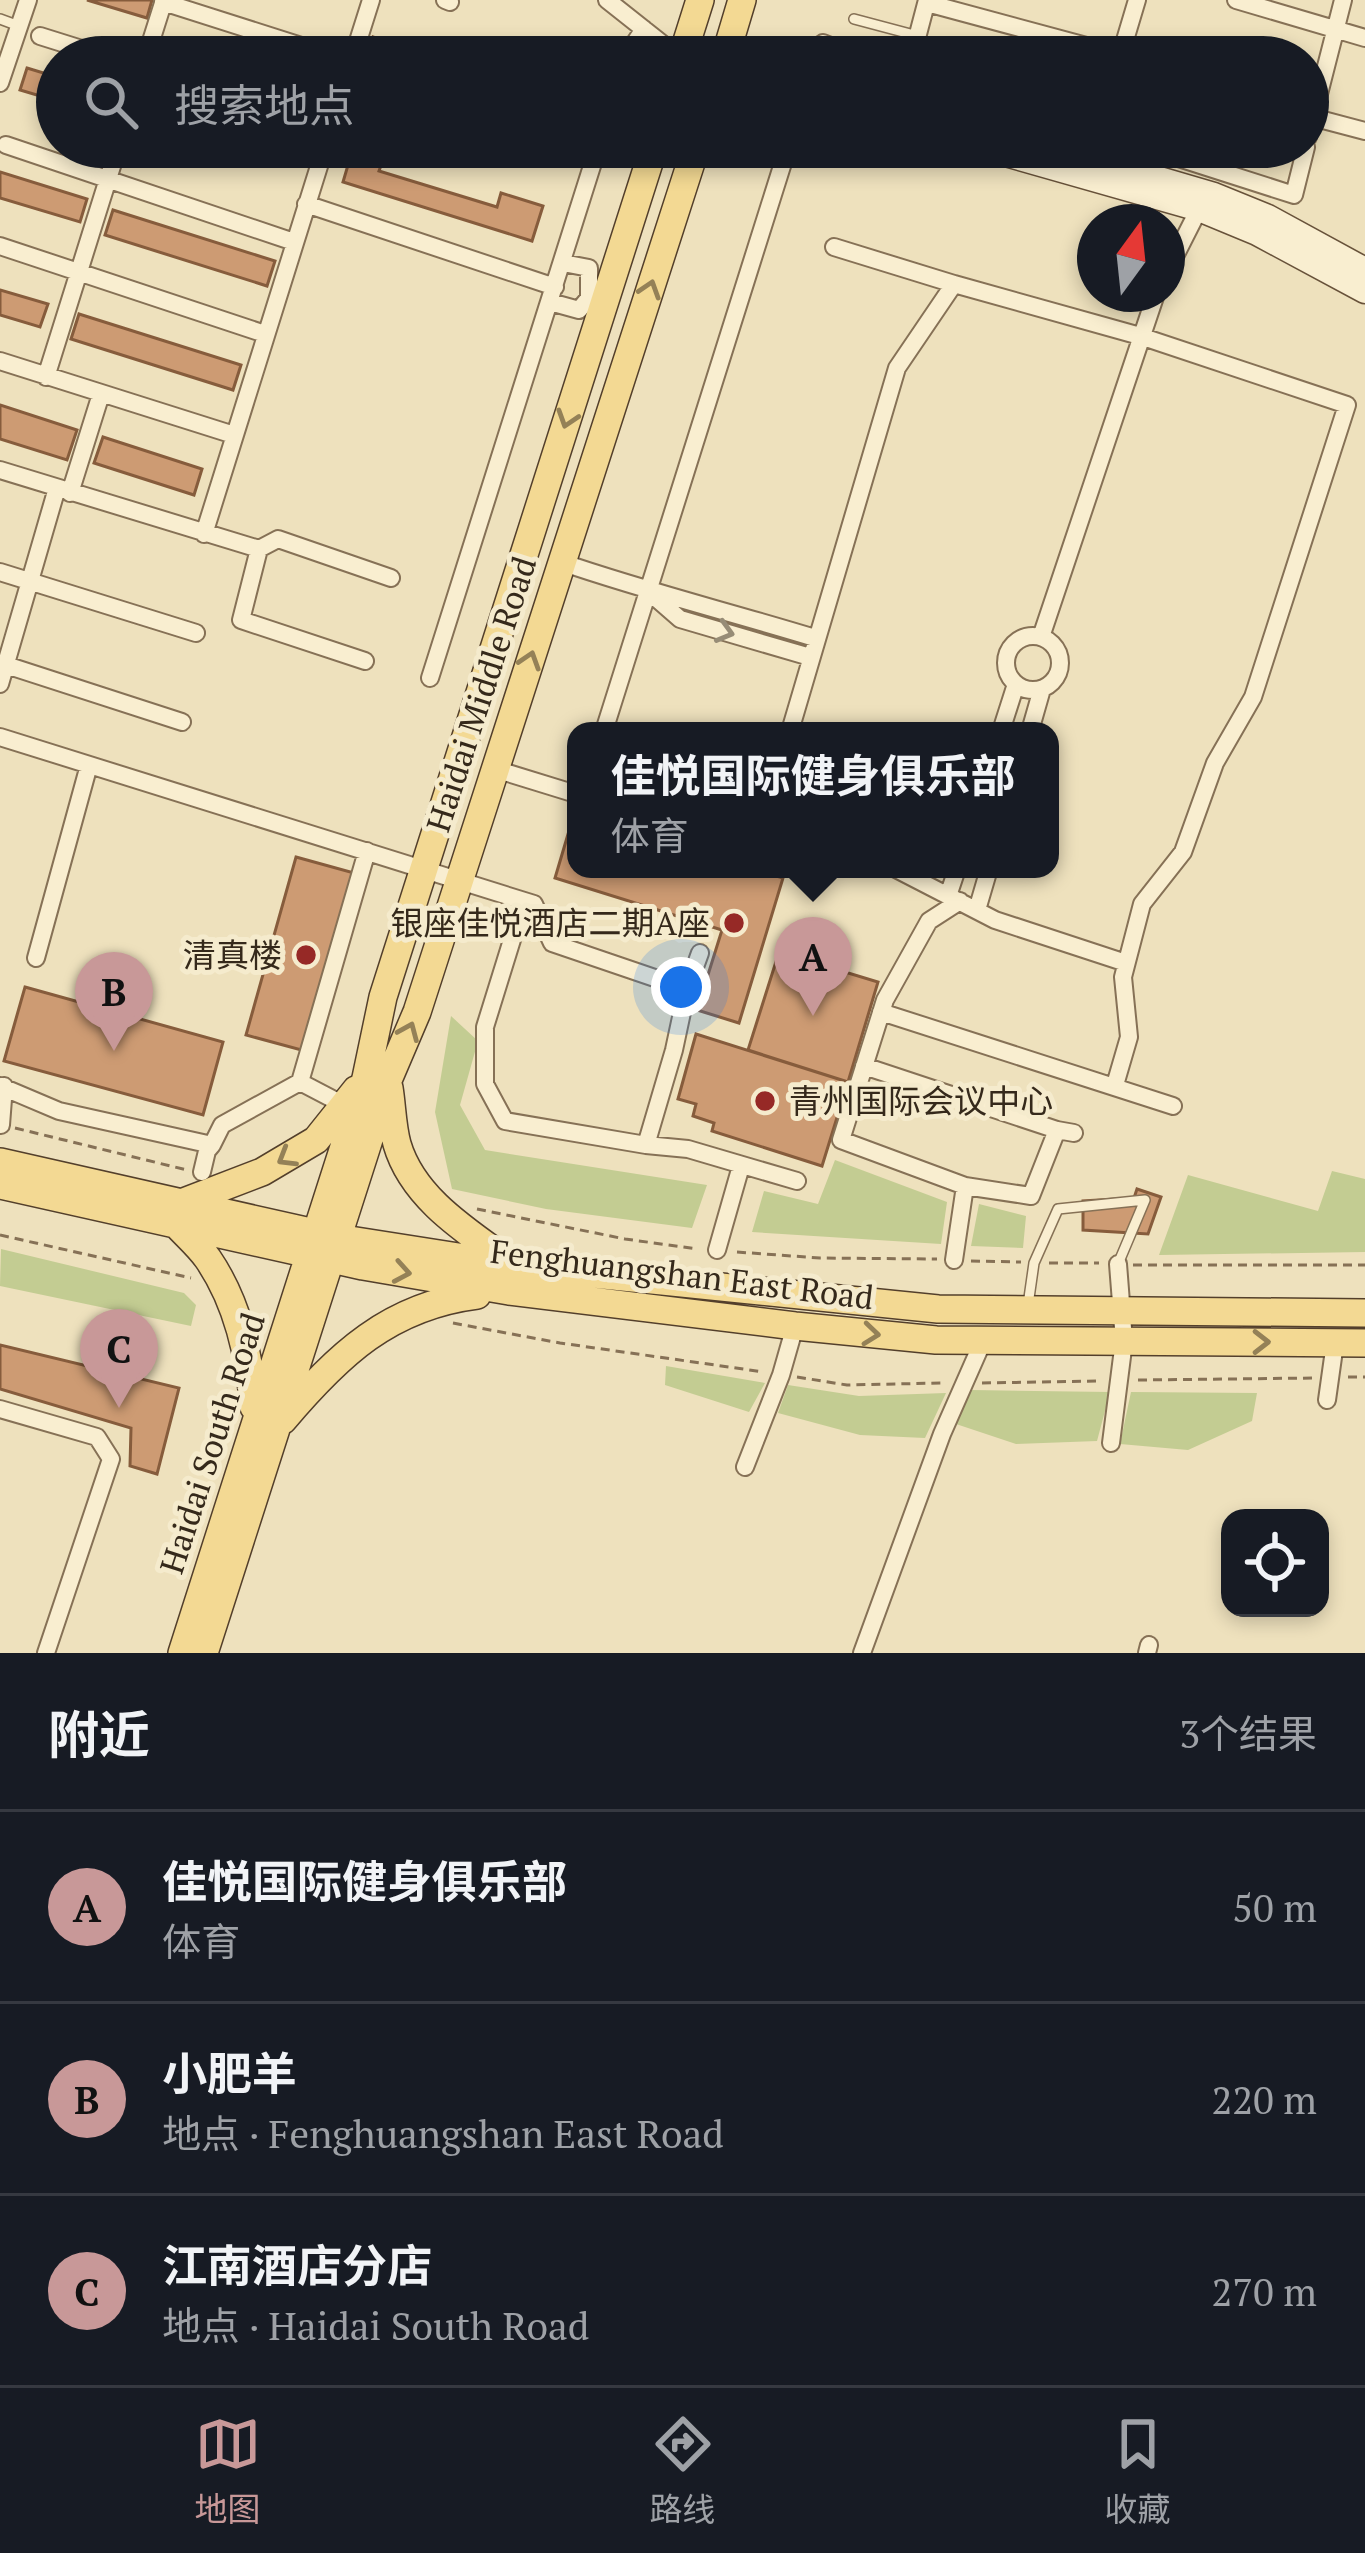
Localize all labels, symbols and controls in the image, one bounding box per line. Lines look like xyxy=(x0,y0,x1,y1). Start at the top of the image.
search box xyxy=(36,36,1329,168)
icon: search xyxy=(78,69,144,135)
text: 搜索地点 xyxy=(174,75,354,135)
north arrow xyxy=(1077,204,1185,312)
one-way arrow xyxy=(636,279,661,300)
one-way arrow xyxy=(557,408,582,429)
street label: Haidai Middle Road xyxy=(416,551,545,837)
one-way arrow xyxy=(714,618,735,643)
one-way arrow xyxy=(515,650,540,671)
popup xyxy=(567,722,1059,878)
text: 佳悦国际健身俱乐部 xyxy=(610,745,1016,805)
text: 体育 xyxy=(610,809,689,861)
place label: 银座佳悦酒店二期A座 xyxy=(390,901,710,944)
marker: 银座佳悦酒店二期A座 xyxy=(721,910,747,936)
pin: A xyxy=(774,917,852,1016)
place label: 清真楼 xyxy=(183,933,282,976)
marker: 清真楼 xyxy=(293,942,319,968)
pin: B xyxy=(75,952,153,1051)
your location xyxy=(651,957,711,1017)
one-way arrow xyxy=(394,1021,418,1043)
place label: 青州国际会议中心 xyxy=(789,1079,1053,1122)
marker: 青州国际会议中心 xyxy=(752,1088,778,1114)
one-way arrow xyxy=(277,1144,299,1166)
street label: Fenghuangshan East Road xyxy=(488,1229,876,1318)
one-way arrow xyxy=(391,1259,411,1284)
street label: Haidai South Road xyxy=(149,1307,274,1579)
pin: C xyxy=(80,1309,158,1408)
one-way arrow xyxy=(862,1321,881,1346)
one-way arrow xyxy=(1253,1329,1271,1355)
map controls xyxy=(1221,1509,1329,1617)
button: locate xyxy=(1221,1509,1329,1617)
text: 附近 xyxy=(48,1700,150,1768)
text: 3个结果 xyxy=(1179,1707,1317,1759)
text: 佳悦国际健身俱乐部 xyxy=(162,1851,567,1911)
text: A xyxy=(73,1881,101,1933)
text: 50 m xyxy=(1232,1881,1317,1933)
text: 体育 xyxy=(162,1915,240,1967)
text: 小肥羊 xyxy=(162,2043,297,2103)
text: B xyxy=(74,2073,100,2125)
text: 220 m xyxy=(1212,2073,1317,2125)
text: 地点 · Fenghuangshan East Road xyxy=(162,2107,724,2159)
text: 江南酒店分店 xyxy=(162,2235,432,2295)
text: C xyxy=(74,2265,100,2317)
text: 270 m xyxy=(1212,2265,1317,2317)
text: 地点 · Haidai South Road xyxy=(162,2299,589,2351)
tab: 地图 xyxy=(195,2411,261,2531)
tab: 路线 xyxy=(650,2411,716,2531)
tab: 收藏 xyxy=(1105,2411,1171,2531)

